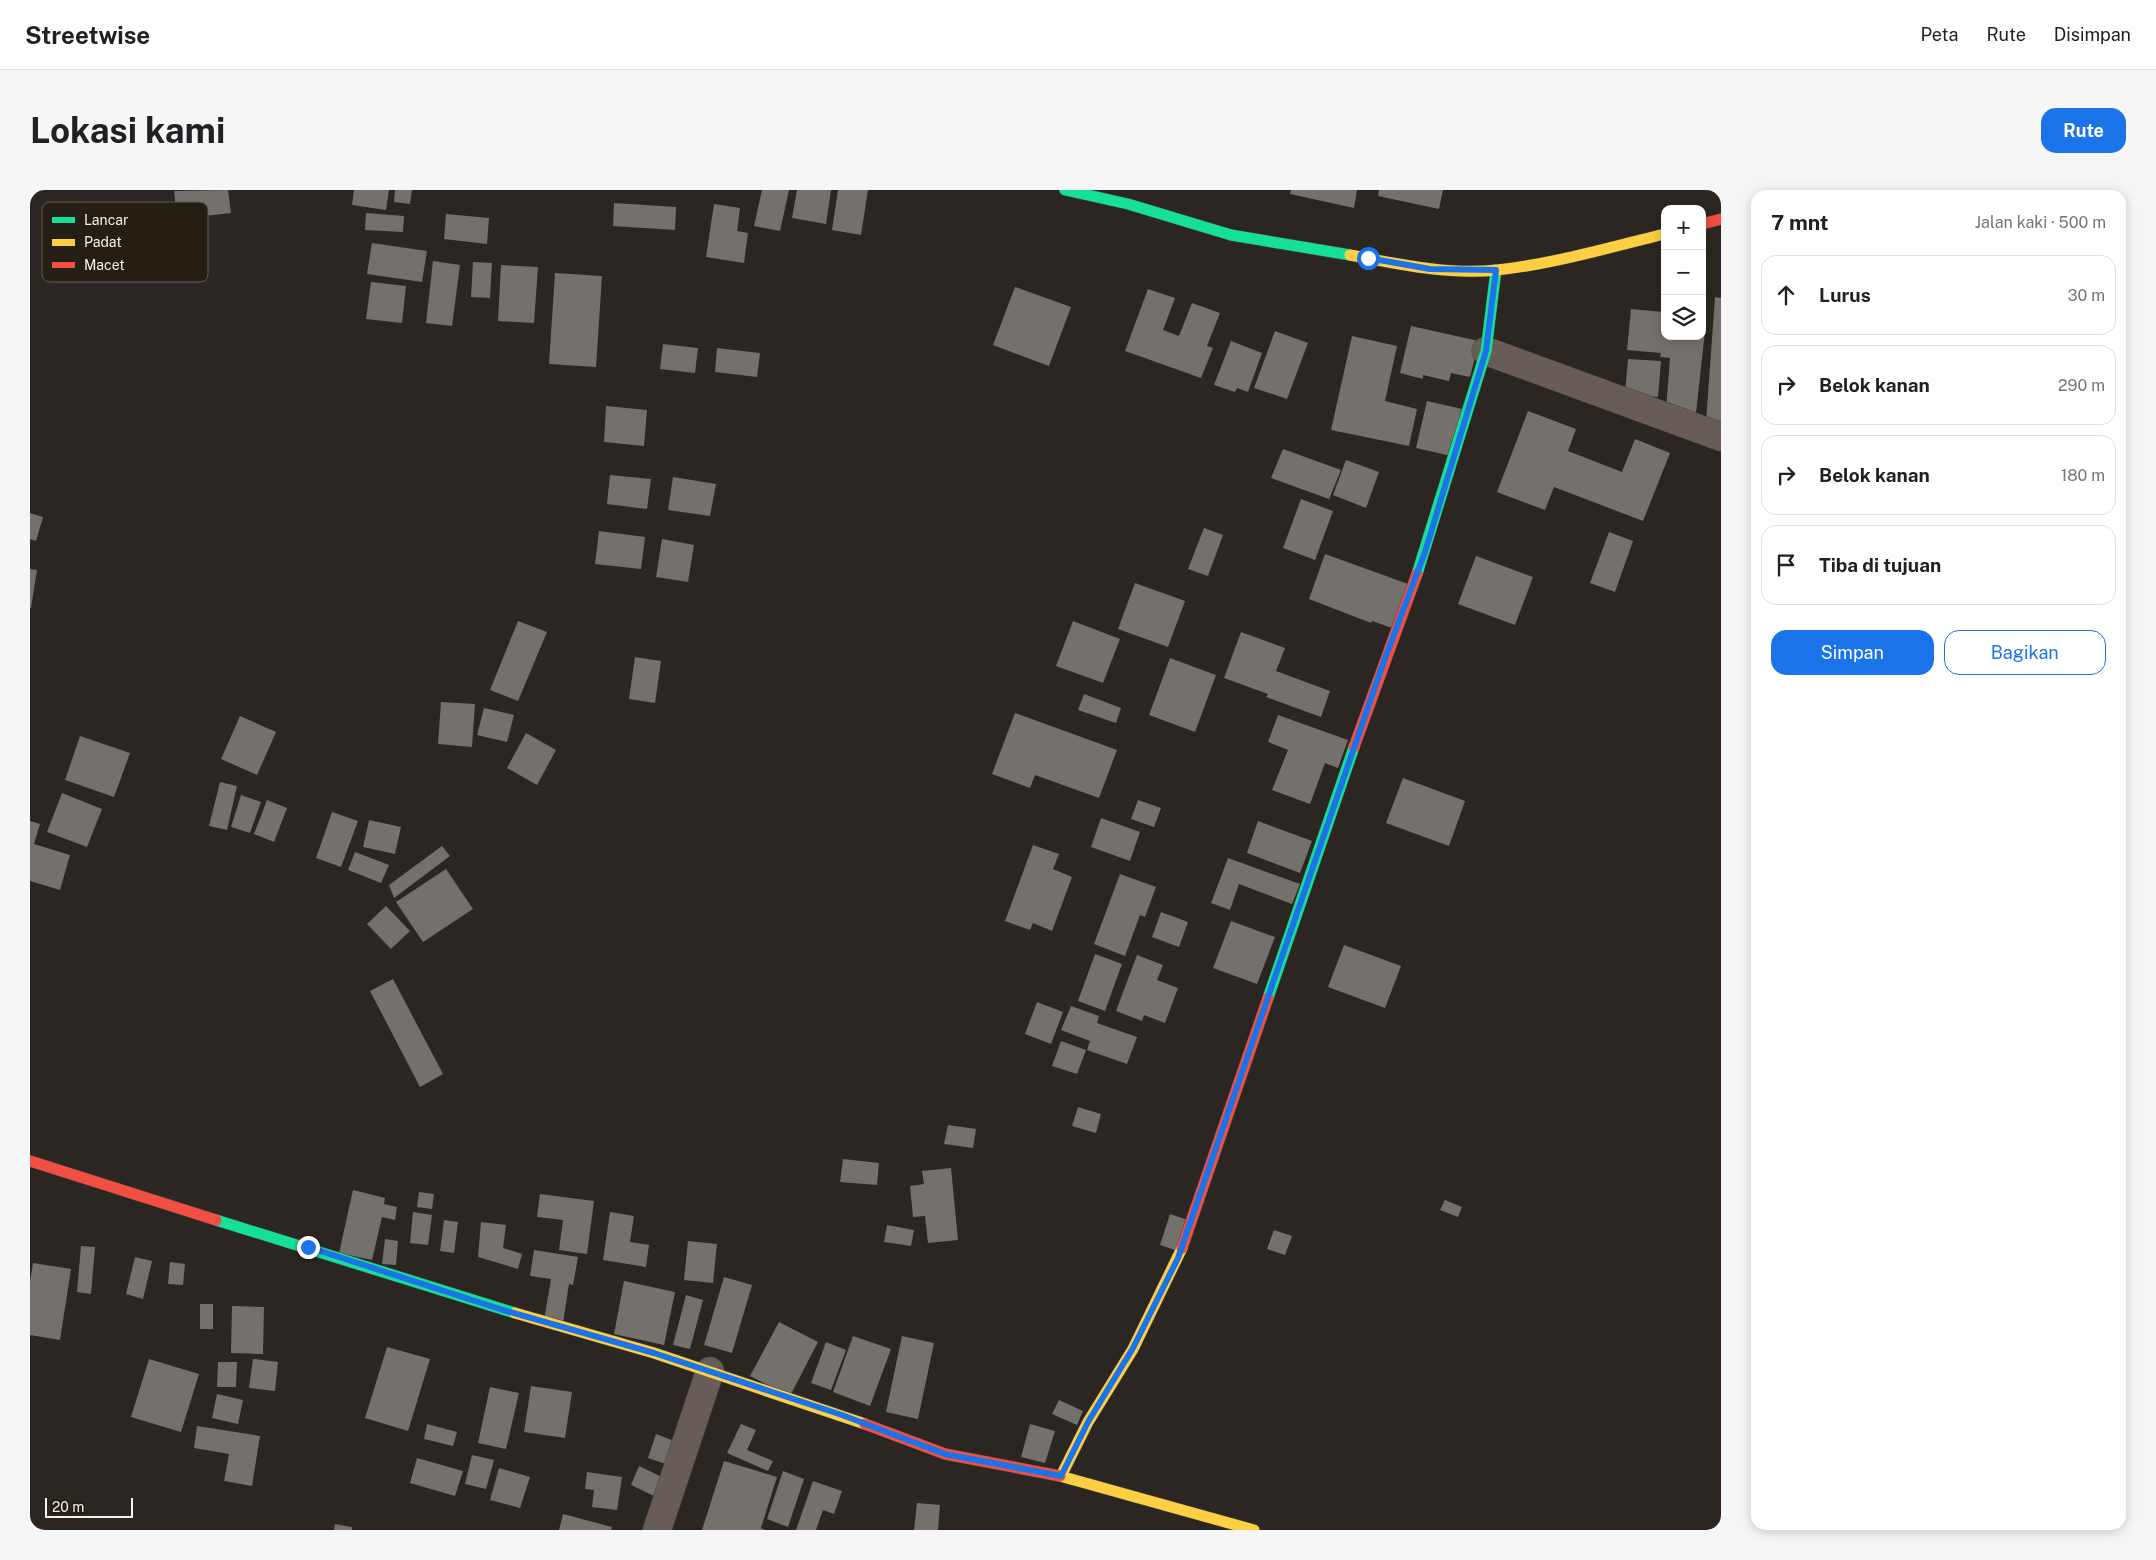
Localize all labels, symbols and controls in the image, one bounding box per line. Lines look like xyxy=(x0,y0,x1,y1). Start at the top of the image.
text: Streetwise xyxy=(25,21,150,49)
text: Peta xyxy=(1920,24,1958,45)
text: Rute xyxy=(1986,24,2026,45)
text: Disimpan xyxy=(2054,24,2131,45)
button: Rute xyxy=(2041,108,2126,153)
text: Lokasi kami xyxy=(30,110,225,151)
legend xyxy=(42,202,208,282)
map controls xyxy=(1661,205,1706,340)
button: + xyxy=(1661,205,1706,250)
text: 7 mnt xyxy=(1771,210,1829,235)
text: Lancar xyxy=(84,212,128,228)
text: Jalan kaki · 500 m xyxy=(1975,213,2106,232)
text: Padat xyxy=(84,234,122,250)
route start xyxy=(1357,247,1380,270)
button: − xyxy=(1661,250,1706,295)
text: Macet xyxy=(84,257,125,273)
icon: ahead xyxy=(1772,281,1800,309)
text: Lurus xyxy=(1819,284,1871,306)
text: 30 m xyxy=(2068,286,2105,305)
button: layers xyxy=(1661,295,1706,340)
icon: right xyxy=(1772,371,1800,399)
text: Belok kanan xyxy=(1819,374,1930,396)
text: 290 m xyxy=(2058,376,2105,395)
icon: right xyxy=(1772,461,1800,489)
text: Belok kanan xyxy=(1819,464,1930,486)
text: 180 m xyxy=(2061,466,2105,485)
icon: arrive xyxy=(1772,551,1800,579)
text: Tiba di tujuan xyxy=(1819,554,1941,576)
button: Simpan xyxy=(1771,630,1934,675)
button: Bagikan xyxy=(1944,630,2106,675)
route end xyxy=(297,1236,320,1259)
scale bar xyxy=(45,1495,132,1518)
text: 20 m xyxy=(52,1499,84,1515)

